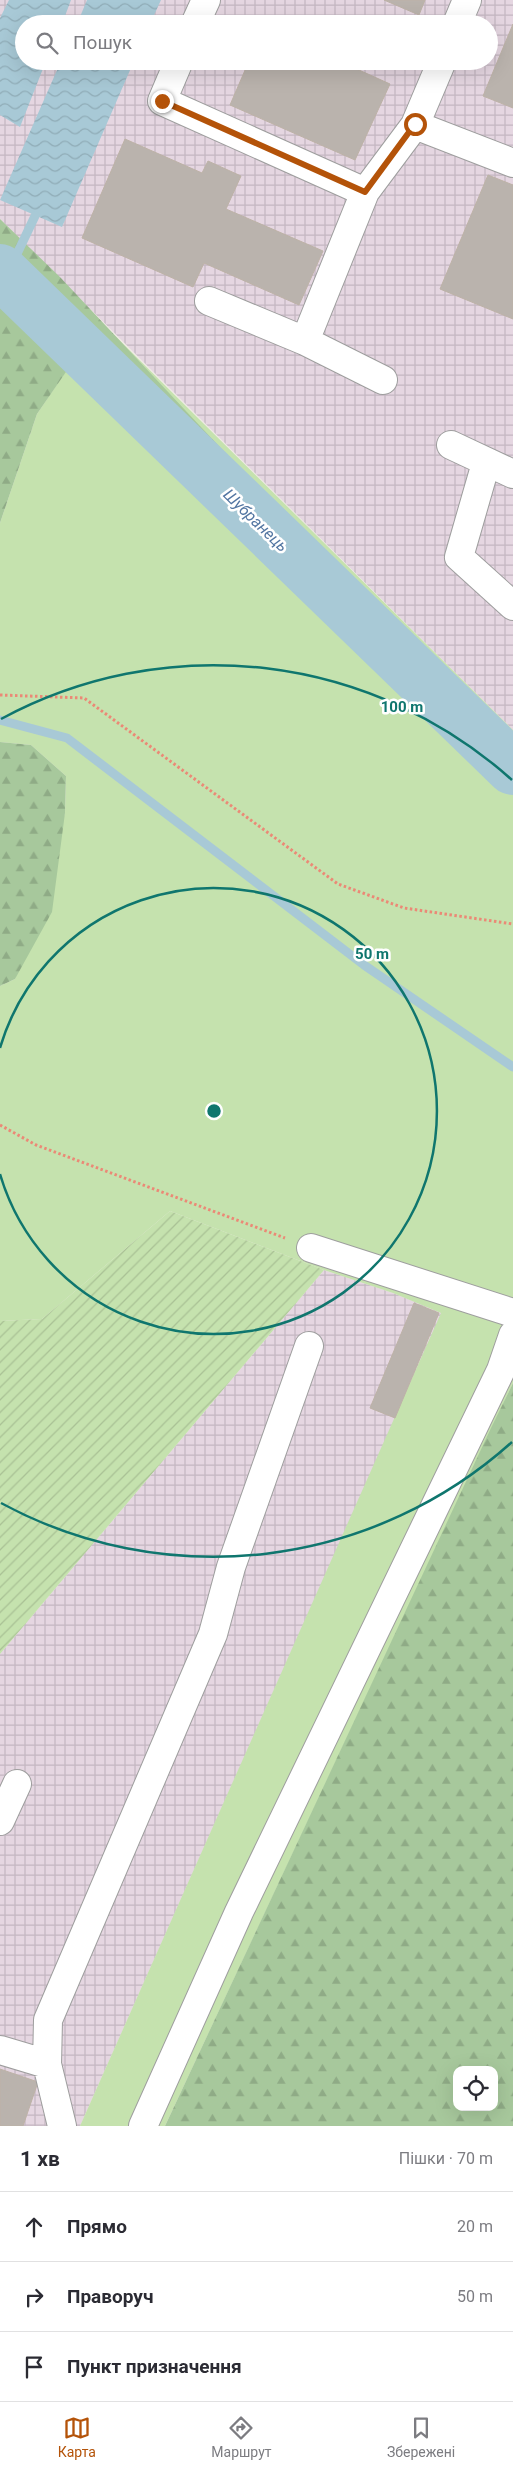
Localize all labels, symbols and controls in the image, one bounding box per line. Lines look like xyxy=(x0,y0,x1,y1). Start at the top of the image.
search box xyxy=(15,15,498,70)
icon: search xyxy=(33,29,61,57)
text: Пошук xyxy=(73,31,132,54)
route end xyxy=(151,90,174,113)
route start xyxy=(404,113,427,136)
water label: Шубранець xyxy=(219,485,292,556)
text: 100 m xyxy=(381,698,423,716)
text: 50 m xyxy=(355,945,389,963)
centre of rings xyxy=(205,1102,223,1120)
map controls xyxy=(453,2066,498,2111)
button: locate xyxy=(453,2066,498,2111)
text: 1 хв xyxy=(20,2147,60,2171)
text: Пішки · 70 m xyxy=(399,2149,493,2168)
icon: ahead xyxy=(20,2213,48,2241)
text: Прямо xyxy=(67,2215,127,2238)
text: 20 m xyxy=(457,2217,493,2236)
icon: right xyxy=(20,2283,48,2311)
text: Праворуч xyxy=(67,2285,153,2308)
text: 50 m xyxy=(457,2287,493,2306)
icon: arrive xyxy=(20,2353,48,2381)
text: Пункт призначення xyxy=(67,2355,242,2378)
tab: Карта xyxy=(58,2414,96,2460)
tab: Маршрут xyxy=(211,2414,272,2460)
tab: Збережені xyxy=(387,2414,455,2460)

